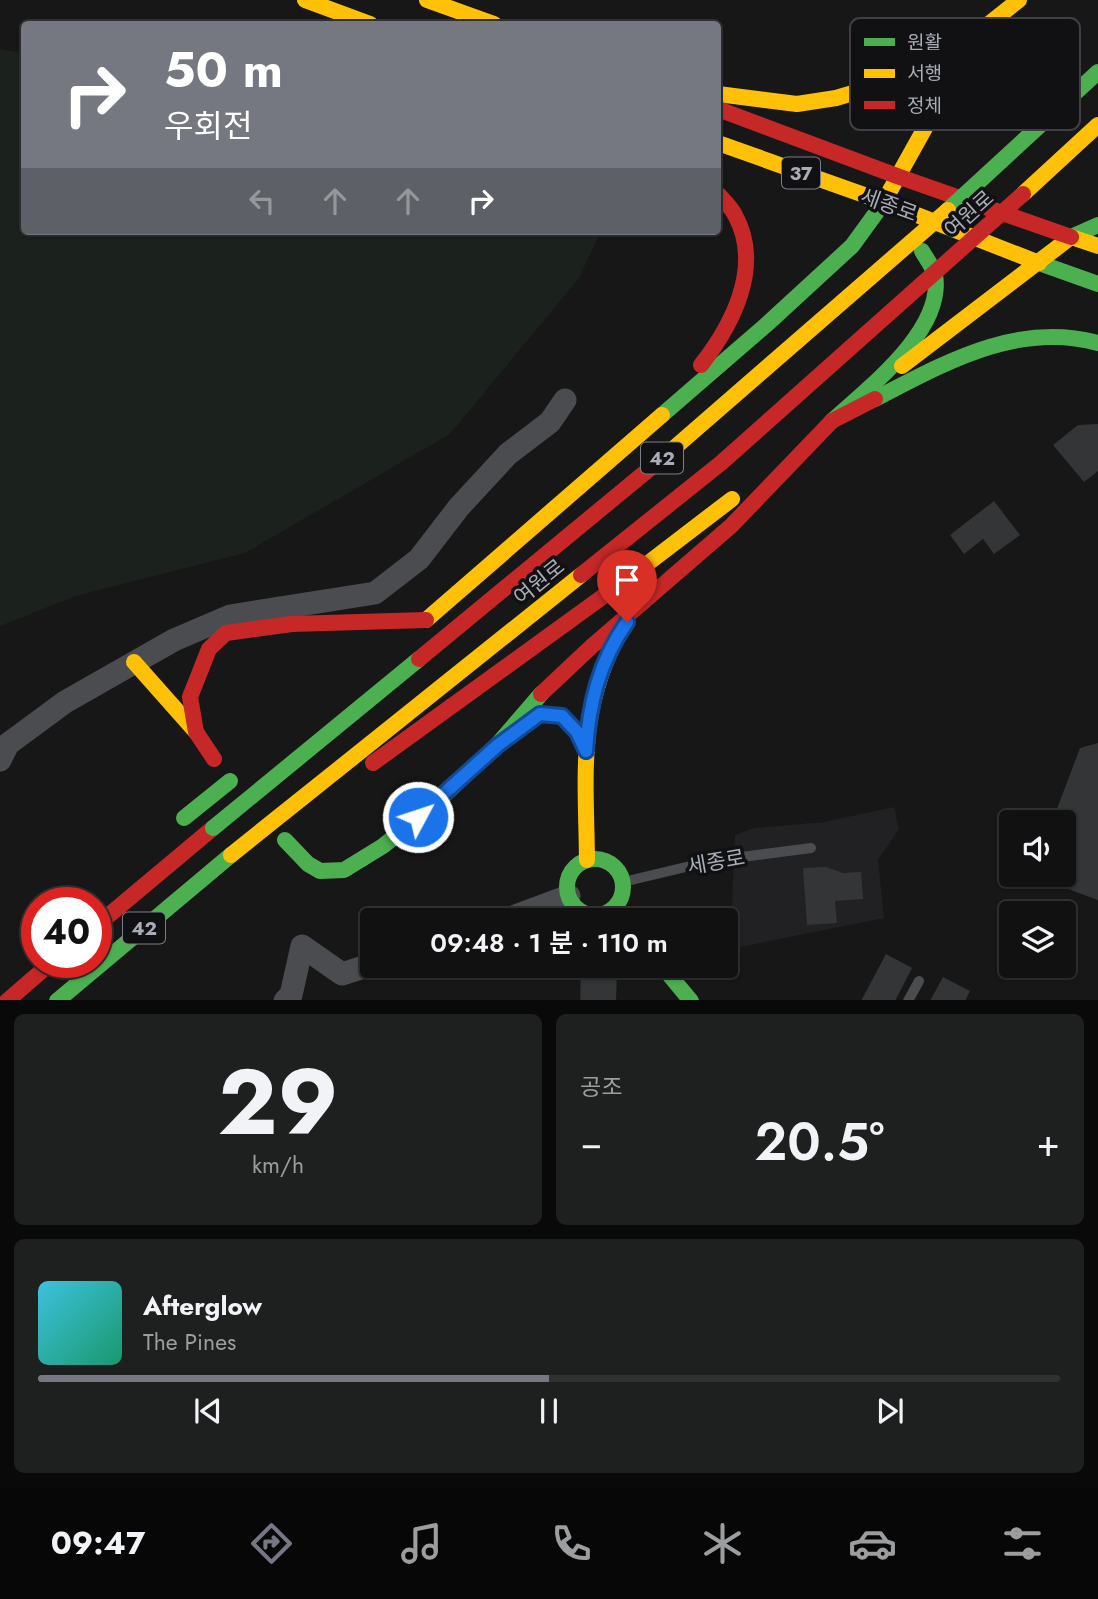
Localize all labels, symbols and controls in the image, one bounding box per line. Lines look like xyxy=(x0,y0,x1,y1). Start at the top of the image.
legend xyxy=(850,18,1080,130)
text: 원활 xyxy=(907,29,942,56)
text: 50 m xyxy=(164,35,283,105)
icon: right xyxy=(49,49,140,140)
text: 서행 xyxy=(907,60,942,87)
text: 정체 xyxy=(907,92,942,119)
text: 우회전 xyxy=(164,103,252,149)
road number: 37 xyxy=(782,158,820,188)
street label: 세종로 xyxy=(857,181,921,229)
icon: left xyxy=(243,182,281,220)
icon: ahead xyxy=(316,182,354,220)
icon: ahead xyxy=(389,182,427,220)
icon: right xyxy=(462,182,500,220)
street label: 여원로 xyxy=(937,183,1001,245)
road number: 42 xyxy=(641,442,683,474)
pin xyxy=(597,550,657,622)
street label: 여원로 xyxy=(507,552,571,612)
icon: arrive xyxy=(608,561,646,599)
position arrow xyxy=(381,780,455,854)
map controls xyxy=(999,810,1076,978)
button: sound xyxy=(999,810,1076,887)
street label: 세종로 xyxy=(685,842,747,882)
speed limit sign: 40 xyxy=(21,887,112,978)
button: layers xyxy=(999,901,1076,978)
road number: 42 xyxy=(123,912,165,944)
text: 09:48 · 1 분 · 110 m xyxy=(430,924,668,962)
text: 29 xyxy=(218,1037,338,1168)
text: 공조 xyxy=(580,1070,622,1104)
text: 20.5° xyxy=(755,1104,884,1180)
text: − xyxy=(580,1115,602,1170)
text: + xyxy=(1037,1115,1060,1170)
text: km/h xyxy=(252,1148,304,1182)
text: Afterglow xyxy=(143,1287,262,1325)
text: The Pines xyxy=(143,1325,236,1359)
icon: previous xyxy=(189,1392,227,1430)
icon: pause xyxy=(530,1392,568,1430)
icon: next xyxy=(871,1392,909,1430)
icon: directions xyxy=(247,1519,296,1568)
icon: music xyxy=(397,1519,446,1568)
icon: phone xyxy=(547,1519,596,1568)
icon: climate xyxy=(698,1519,747,1568)
icon: car xyxy=(848,1519,897,1568)
icon: filters xyxy=(998,1519,1047,1568)
text: 09:47 xyxy=(51,1520,145,1566)

